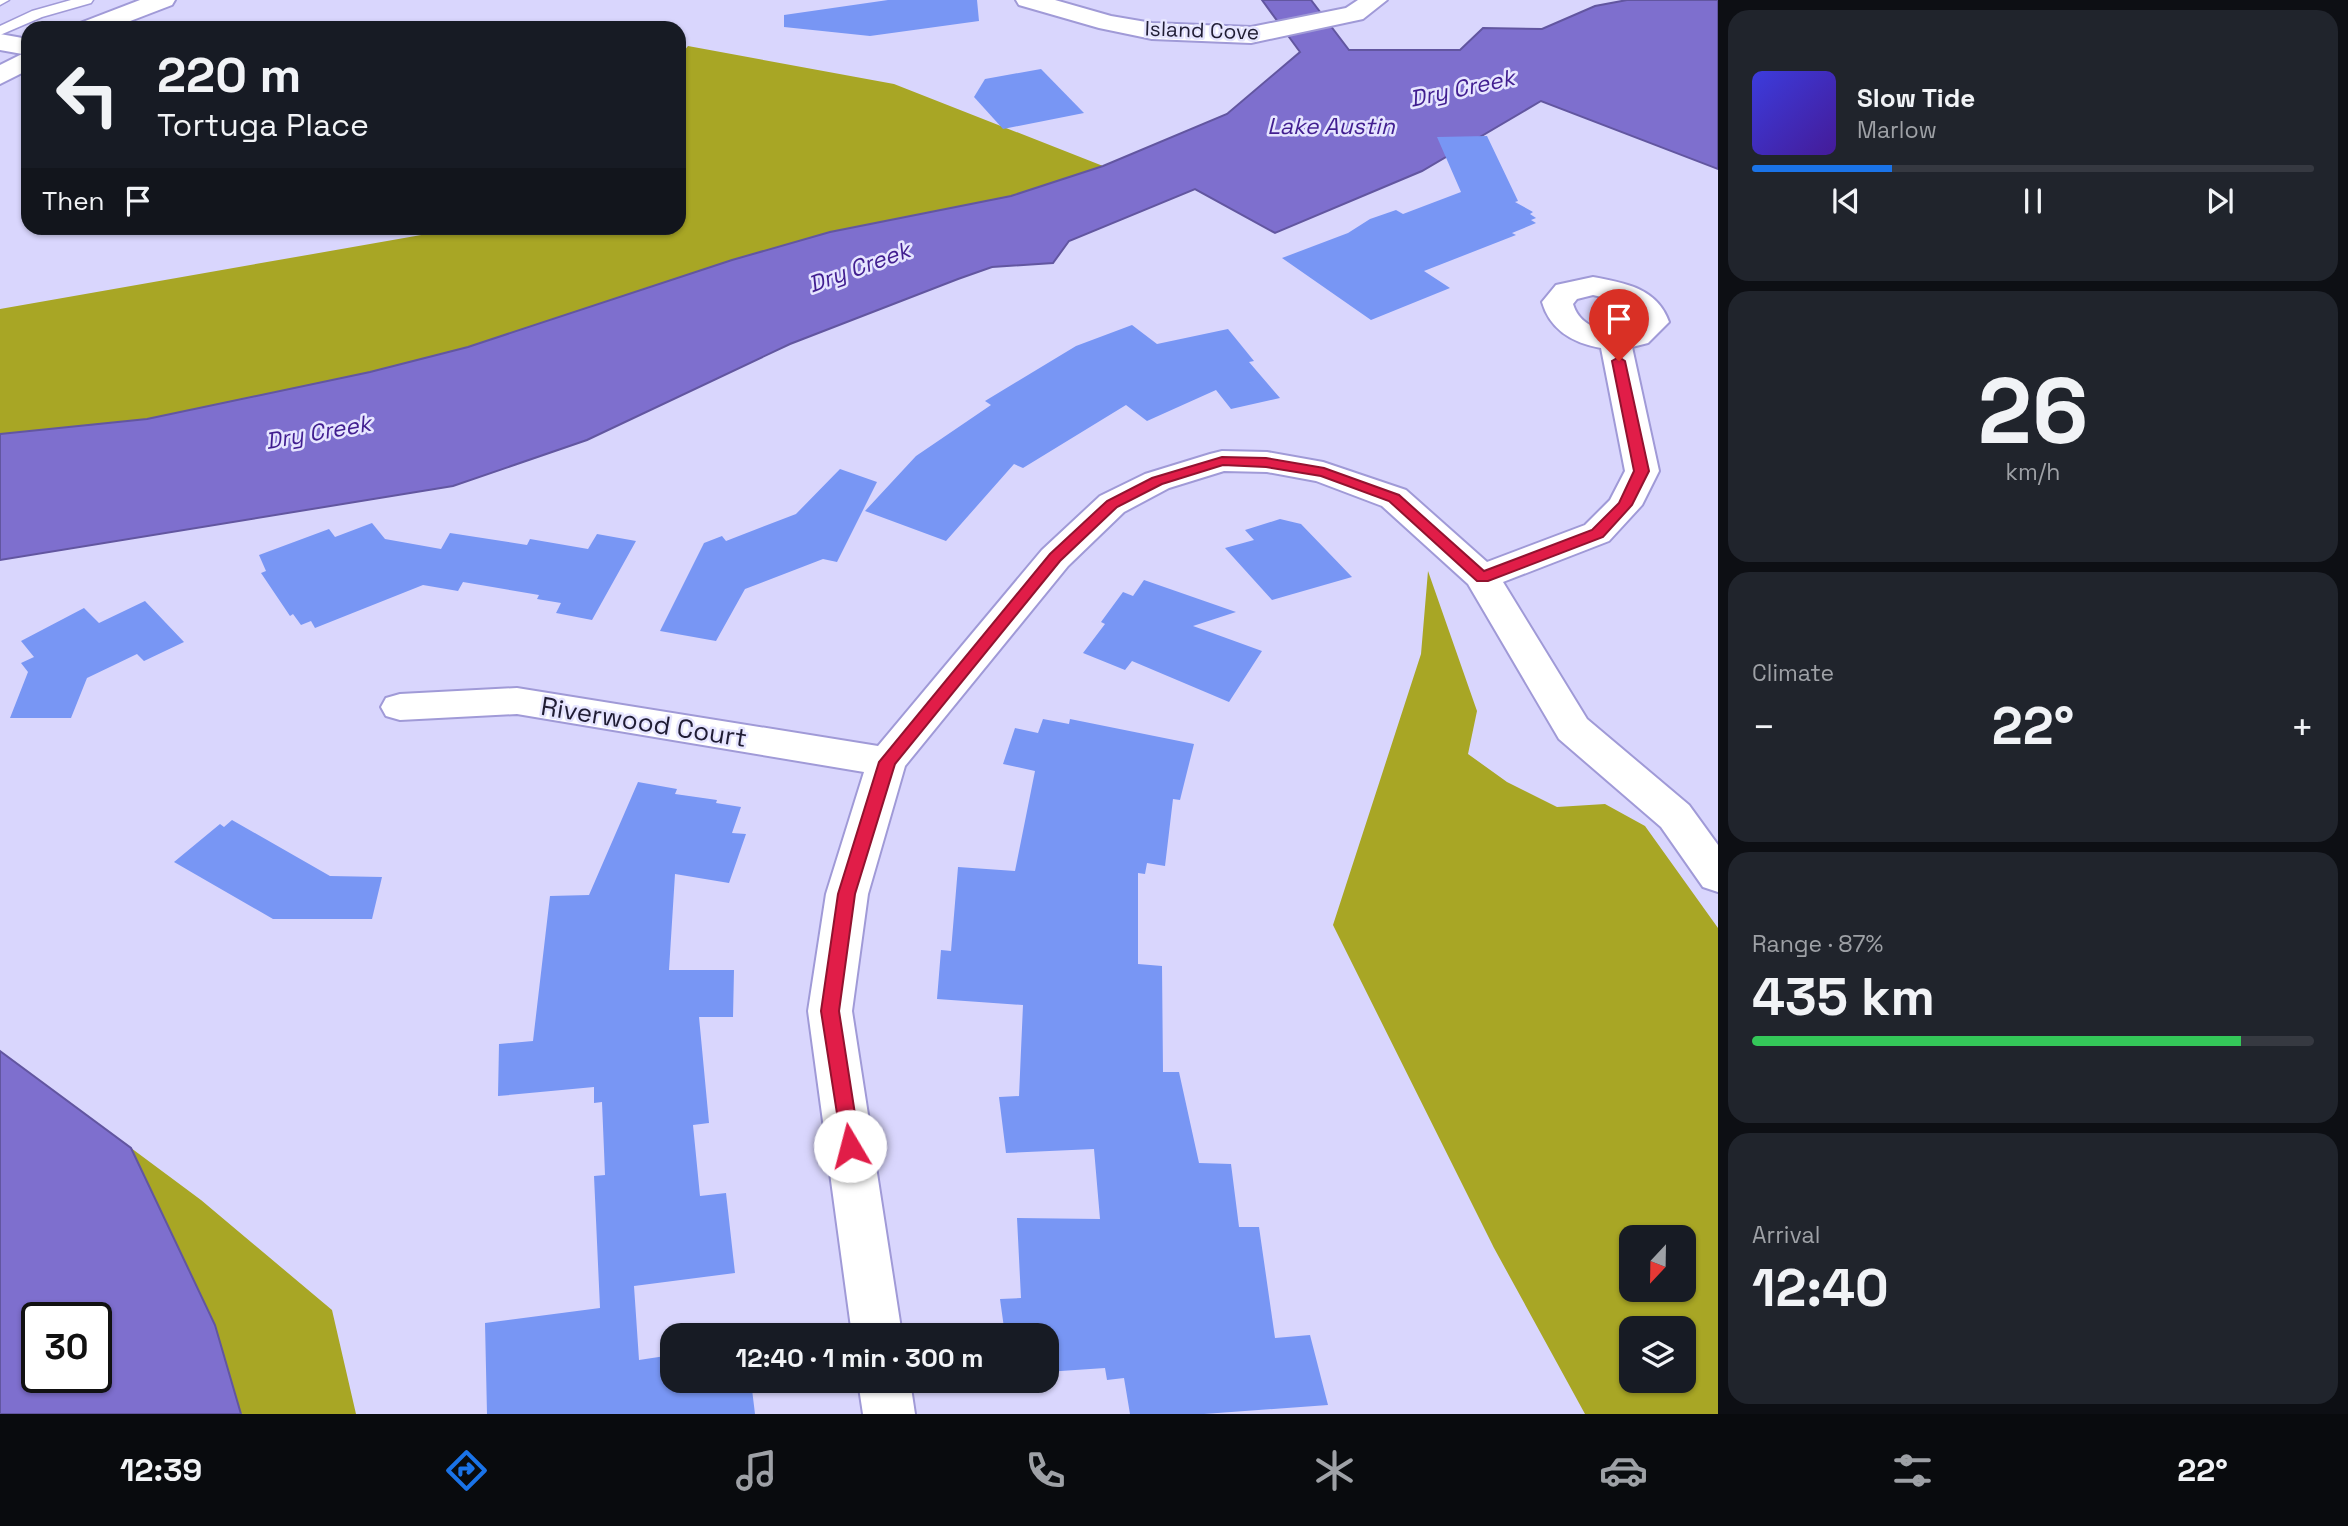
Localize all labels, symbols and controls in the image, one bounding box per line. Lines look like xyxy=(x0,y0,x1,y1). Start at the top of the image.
street label: Island Cove xyxy=(1144,15,1260,45)
text: 220 m xyxy=(157,44,301,106)
icon: left xyxy=(42,49,133,140)
water label: Dry Creek xyxy=(1407,62,1520,114)
text: Slow Tide xyxy=(1857,81,1975,115)
text: Tortuga Place xyxy=(157,105,369,145)
water label: Lake Austin xyxy=(1267,111,1396,141)
text: Marlow xyxy=(1857,115,1937,145)
icon: arrive xyxy=(119,182,157,220)
icon: previous xyxy=(1827,182,1865,220)
icon: pause xyxy=(2014,182,2052,220)
icon: next xyxy=(2201,182,2239,220)
text: Then xyxy=(42,184,105,218)
water label: Dry Creek xyxy=(804,234,917,299)
pin xyxy=(1589,289,1649,361)
icon: arrive xyxy=(1600,300,1638,338)
text: 26 xyxy=(1978,353,2088,470)
water label: Dry Creek xyxy=(263,408,376,456)
text: km/h xyxy=(2006,457,2060,487)
text: Climate xyxy=(1752,658,1834,688)
street label: Riverwood Court xyxy=(539,689,749,755)
text: 22° xyxy=(1992,693,2074,759)
text: − xyxy=(1752,703,1776,751)
text: + xyxy=(2290,703,2314,751)
text: Range · 87% xyxy=(1752,929,1883,959)
text: 435 km xyxy=(1752,964,1935,1030)
position arrow xyxy=(813,1109,887,1183)
text: Arrival xyxy=(1752,1220,1820,1250)
north arrow xyxy=(1619,1225,1696,1302)
map controls xyxy=(1619,1225,1696,1393)
text: 12:40 xyxy=(1752,1255,1889,1321)
speed limit sign: 30 xyxy=(21,1302,112,1393)
button: layers xyxy=(1619,1316,1696,1393)
text: 12:40 · 1 min · 300 m xyxy=(736,1341,983,1375)
icon: directions xyxy=(442,1446,491,1495)
icon: music xyxy=(732,1446,781,1495)
icon: phone xyxy=(1021,1446,1070,1495)
icon: climate xyxy=(1310,1446,1359,1495)
icon: car xyxy=(1599,1446,1648,1495)
icon: filters xyxy=(1888,1446,1937,1495)
text: 12:39 xyxy=(120,1450,202,1490)
text: 22° xyxy=(2177,1450,2228,1490)

